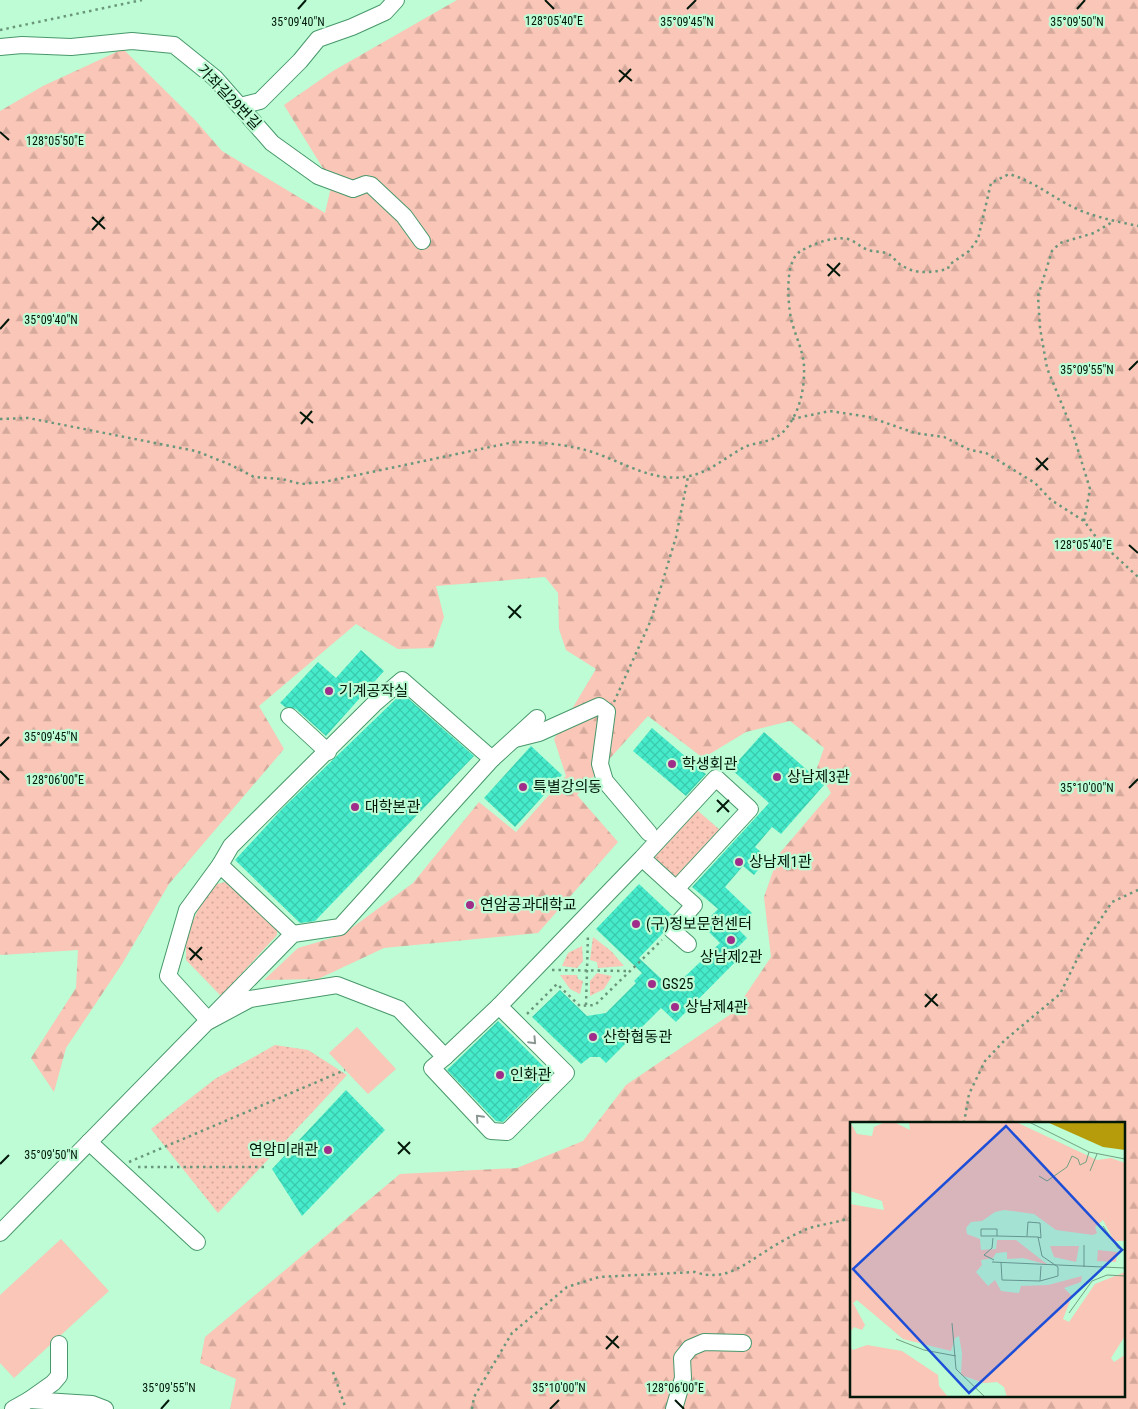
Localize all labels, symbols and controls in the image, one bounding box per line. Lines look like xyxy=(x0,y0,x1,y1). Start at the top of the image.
text: 128°05'40"E xyxy=(525,14,583,28)
text: 35°09'40"N xyxy=(271,15,325,29)
text: 35°09'45"N xyxy=(660,15,714,29)
text: 35°09'50"N xyxy=(1050,15,1104,29)
street label: 가좌길29번길 xyxy=(193,61,265,133)
text: 128°05'50"E xyxy=(26,134,84,148)
text: 35°09'40"N xyxy=(24,313,78,327)
text: 35°09'55"N xyxy=(1060,363,1114,377)
text: 128°05'40"E xyxy=(1054,538,1112,552)
place label: 기계공작실 xyxy=(339,682,408,700)
marker: 기계공작실 xyxy=(323,685,335,697)
text: 35°09'45"N xyxy=(24,730,78,744)
place label: 학생회관 xyxy=(682,755,737,773)
marker: 학생회관 xyxy=(666,758,678,770)
place label: 상남제3관 xyxy=(787,768,850,786)
marker: 상남제3관 xyxy=(771,771,783,783)
text: 128°06'00"E xyxy=(26,773,84,787)
place label: 특별강의동 xyxy=(533,778,602,796)
marker: 특별강의동 xyxy=(517,781,529,793)
text: 35°10'00"N xyxy=(1060,781,1114,795)
place label: 대학본관 xyxy=(365,798,420,816)
marker: 대학본관 xyxy=(349,801,361,813)
place label: 상남제1관 xyxy=(749,853,812,871)
marker: 상남제1관 xyxy=(733,856,745,868)
place label: 연암공과대학교 xyxy=(480,896,577,914)
marker: 연암공과대학교 xyxy=(464,899,476,911)
place label: (구)정보문헌센터 xyxy=(646,915,752,933)
marker: (구)정보문헌센터 xyxy=(630,918,642,930)
marker: 상남제2관 xyxy=(725,934,737,946)
place label: 상남제2관 xyxy=(700,948,763,966)
place label: GS25 xyxy=(662,975,693,993)
marker: GS25 xyxy=(646,978,658,990)
place label: 상남제4관 xyxy=(685,998,748,1016)
marker: 상남제4관 xyxy=(669,1001,681,1013)
place label: 산학협동관 xyxy=(603,1028,672,1046)
marker: 산학협동관 xyxy=(587,1031,599,1043)
one-way arrow xyxy=(528,1035,537,1044)
place label: 인화관 xyxy=(510,1066,552,1084)
marker: 인화관 xyxy=(494,1069,506,1081)
one-way arrow xyxy=(476,1115,485,1124)
inset map xyxy=(850,1122,1126,1396)
place label: 연암미래관 xyxy=(249,1141,318,1159)
marker: 연암미래관 xyxy=(322,1144,334,1156)
text: 35°09'50"N xyxy=(24,1148,78,1162)
text: 35°09'55"N xyxy=(142,1381,196,1395)
text: 35°10'00"N xyxy=(532,1381,586,1395)
text: 128°06'00"E xyxy=(646,1381,704,1395)

